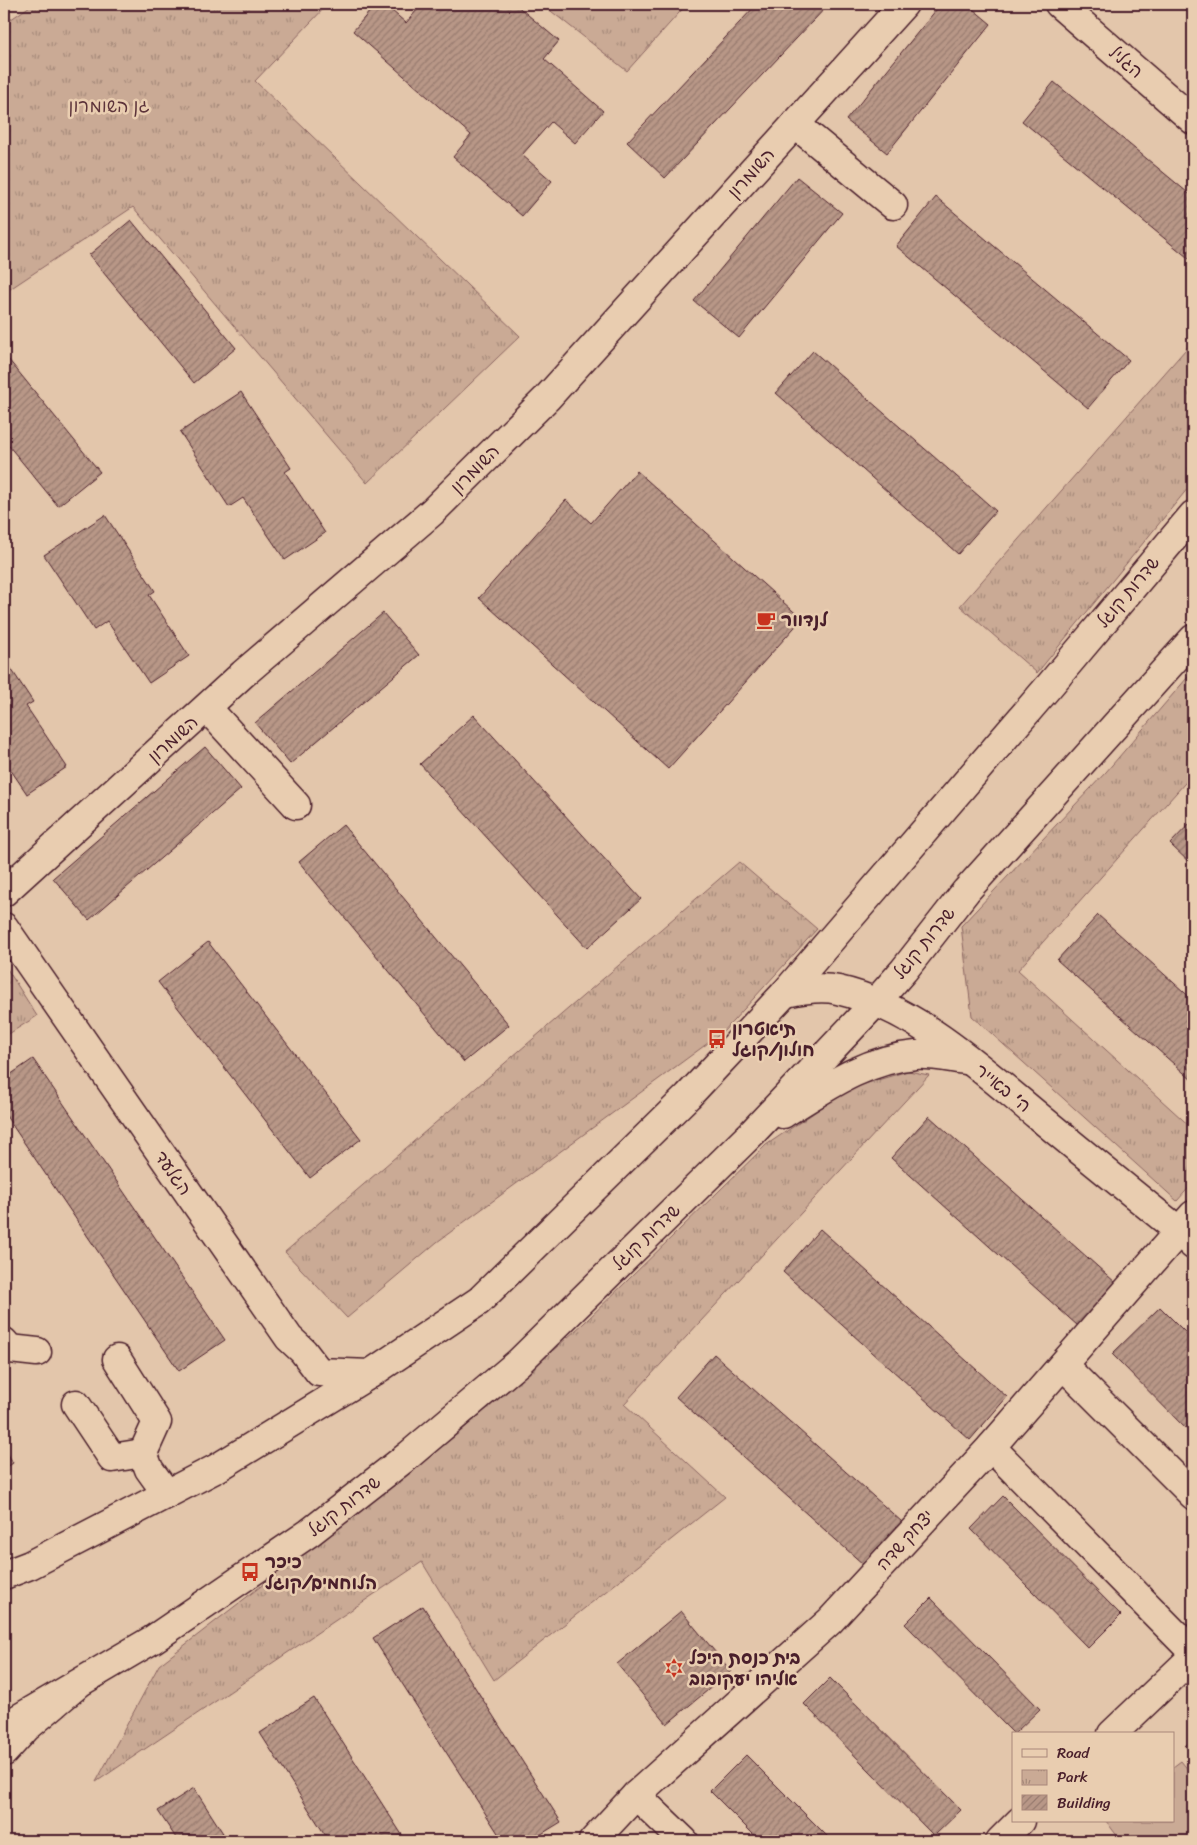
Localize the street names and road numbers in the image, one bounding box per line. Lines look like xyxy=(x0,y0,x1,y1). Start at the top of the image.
street label: הגליל xyxy=(1101,38,1151,86)
street label: השומרון xyxy=(719,140,783,206)
street label: השומרון xyxy=(442,436,508,502)
street label: שדרות קוגל xyxy=(1088,549,1168,635)
street label: השומרון xyxy=(140,707,206,771)
street label: שדרות קוגל xyxy=(884,899,964,987)
street label: ה' באייר xyxy=(968,1055,1038,1121)
street label: הגלעד xyxy=(146,1144,200,1202)
street label: שדרות קוגל xyxy=(604,1195,688,1279)
street label: שדרות קוגל xyxy=(300,1467,388,1545)
street label: יצחק שדה xyxy=(868,1502,942,1578)

